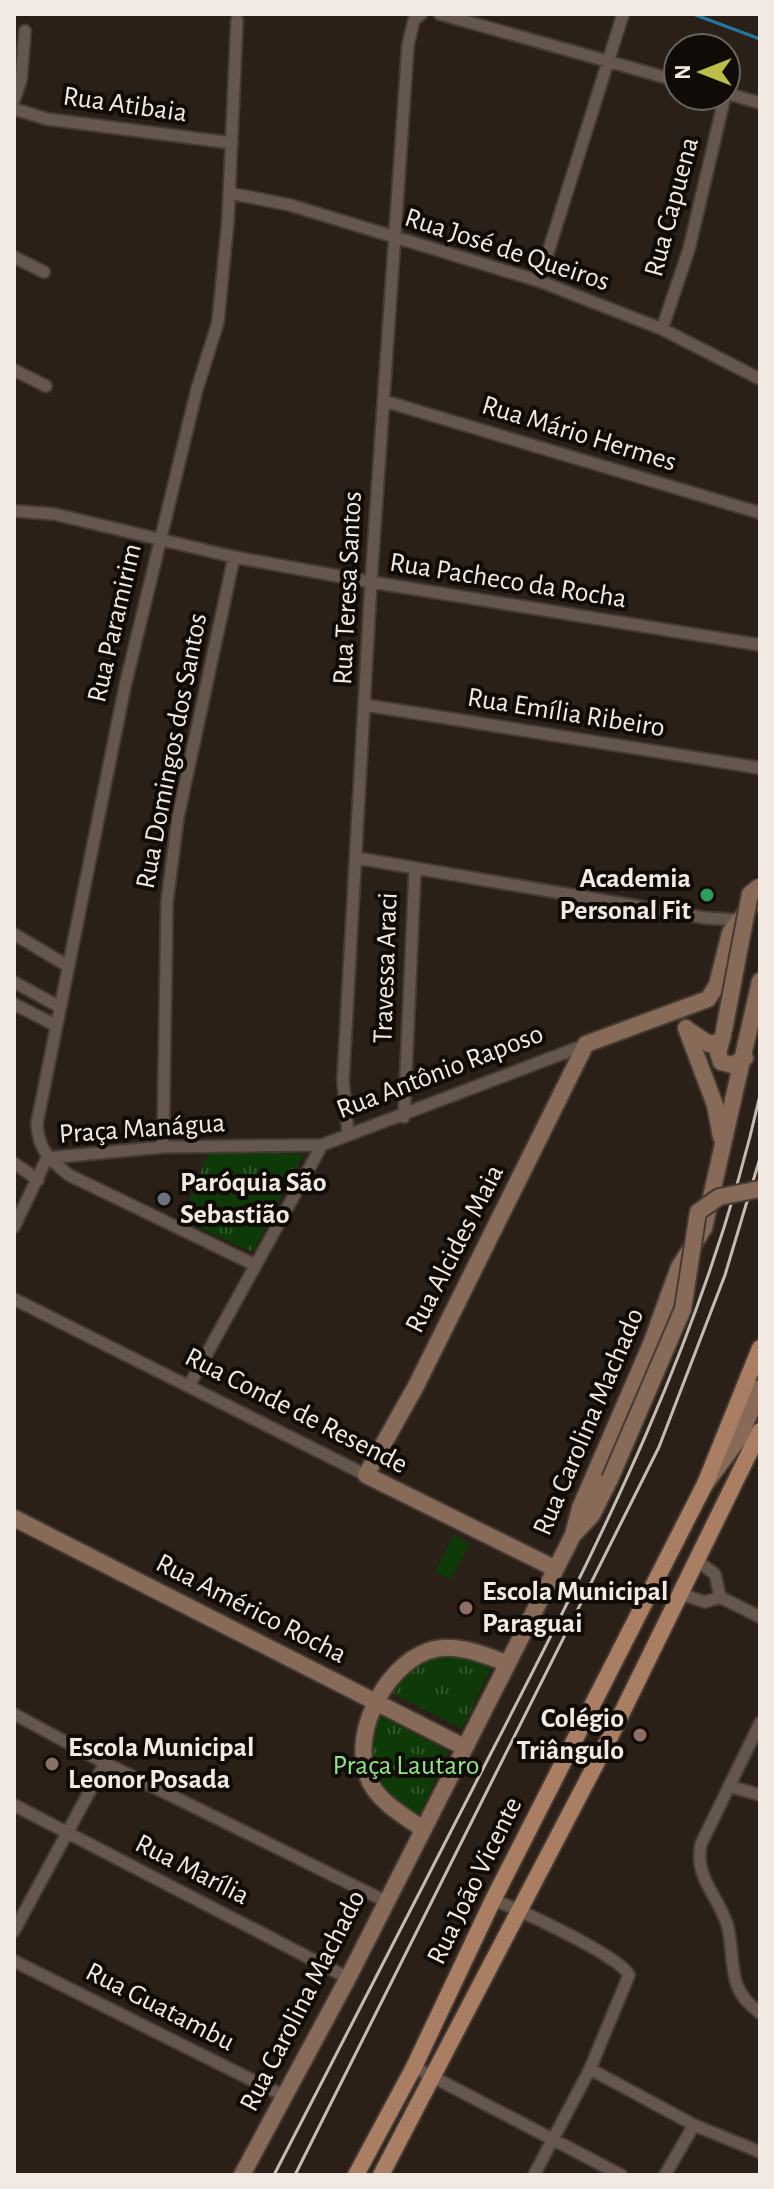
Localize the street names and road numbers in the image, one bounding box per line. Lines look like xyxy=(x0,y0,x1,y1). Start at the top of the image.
street label: Rua Atibaia xyxy=(61,82,189,128)
street label: Rua Capuena xyxy=(640,134,704,280)
street label: Rua José de Queiros xyxy=(401,204,613,296)
street label: Rua Mário Hermes xyxy=(478,391,680,477)
street label: Rua Teresa Santos xyxy=(329,490,367,686)
street label: Rua Paramirim xyxy=(83,541,147,705)
street label: Rua Pacheco da Rocha xyxy=(387,548,629,614)
street label: Rua Domingos dos Santos xyxy=(132,611,212,891)
street label: Rua Emília Ribeiro xyxy=(465,684,667,742)
street label: Travessa Araci xyxy=(369,892,403,1044)
street label: Rua Antônio Raposo xyxy=(333,1020,547,1124)
street label: Praça Manágua xyxy=(58,1109,226,1149)
street label: Rua Alcides Maia xyxy=(401,1160,509,1337)
street label: Rua Carolina Machado xyxy=(528,1304,650,1540)
street label: Rua Conde de Resende xyxy=(180,1343,412,1479)
street label: Rua Américo Rocha xyxy=(151,1549,351,1669)
street label: Rua João Vicente xyxy=(422,1793,528,1969)
street label: Rua Marília xyxy=(131,1829,254,1911)
street label: Rua Carolina Machado xyxy=(235,1886,371,2116)
street label: Rua Guatambu xyxy=(81,1958,239,2056)

